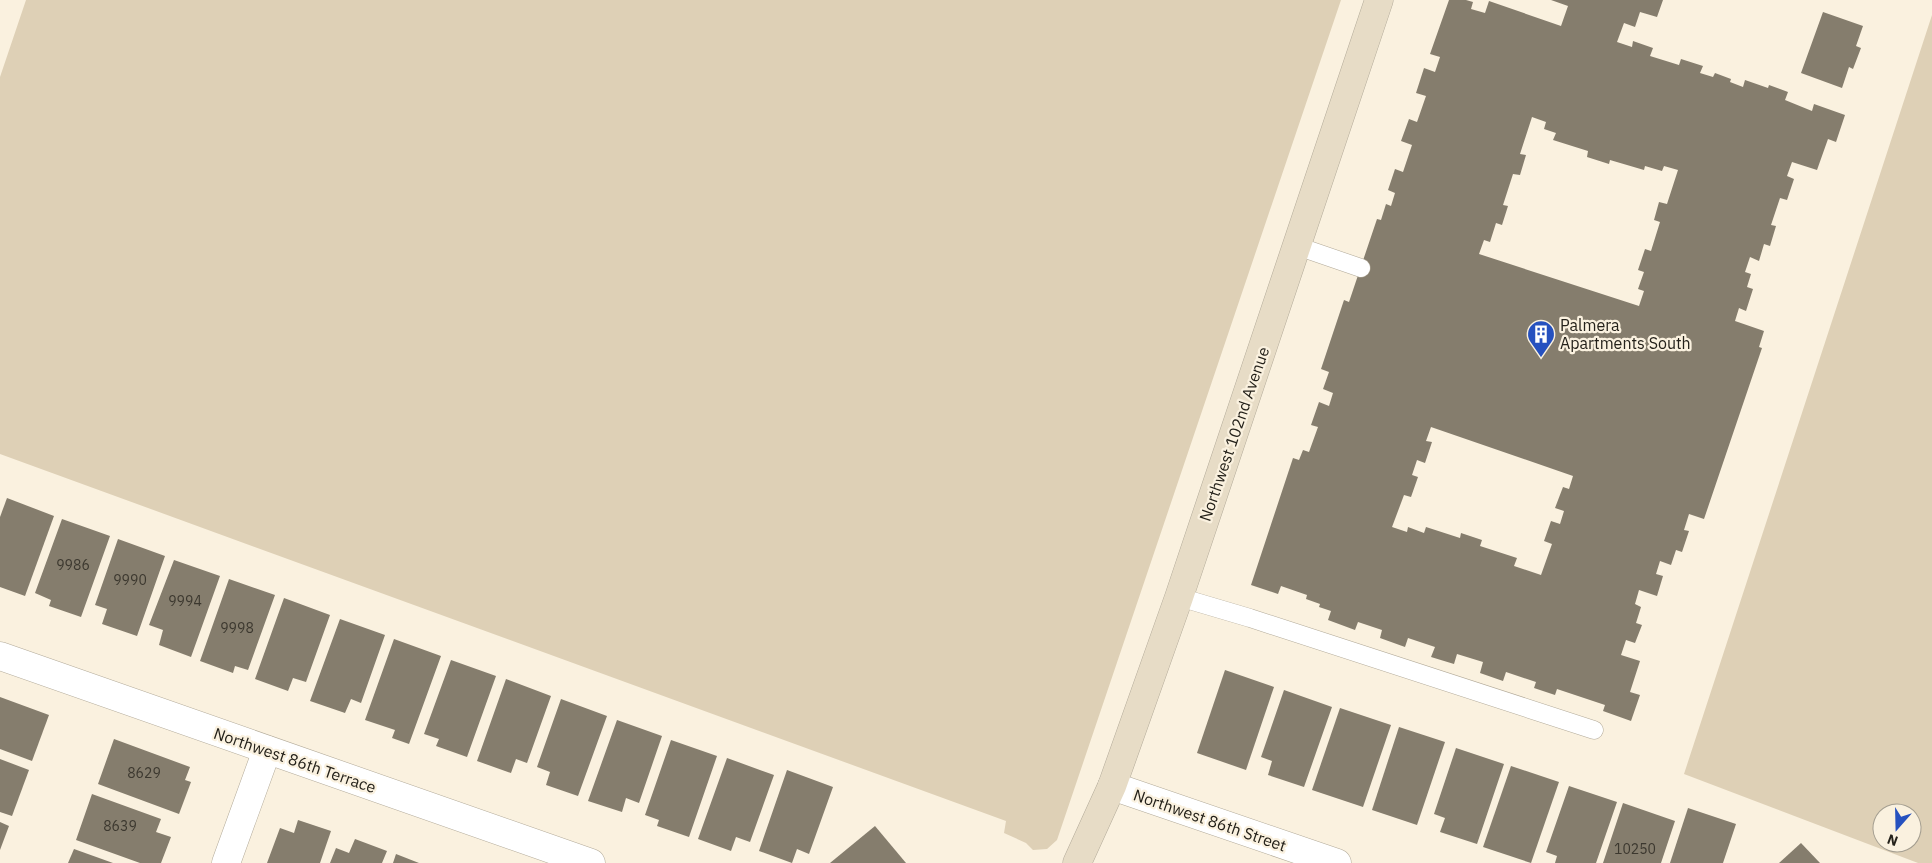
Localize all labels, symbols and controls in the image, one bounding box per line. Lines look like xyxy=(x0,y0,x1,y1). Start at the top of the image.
place label: Palmera Apartments South xyxy=(1560,315,1691,353)
building icon: Palmera Apartments South xyxy=(1526,319,1556,358)
street label: Northwest 102nd Avenue xyxy=(1195,344,1273,524)
house number: 9986 xyxy=(56,556,90,574)
house number: 9990 xyxy=(113,571,147,589)
house number: 9994 xyxy=(168,592,202,610)
house number: 9998 xyxy=(220,619,254,637)
street label: Northwest 86th Terrace xyxy=(211,723,379,797)
house number: 8629 xyxy=(127,764,161,782)
street label: Northwest 86th Street xyxy=(1131,784,1289,856)
north arrow xyxy=(1872,803,1922,853)
house number: 8639 xyxy=(103,817,137,835)
text: N xyxy=(1885,830,1900,850)
house number: 10250 xyxy=(1614,840,1656,858)

